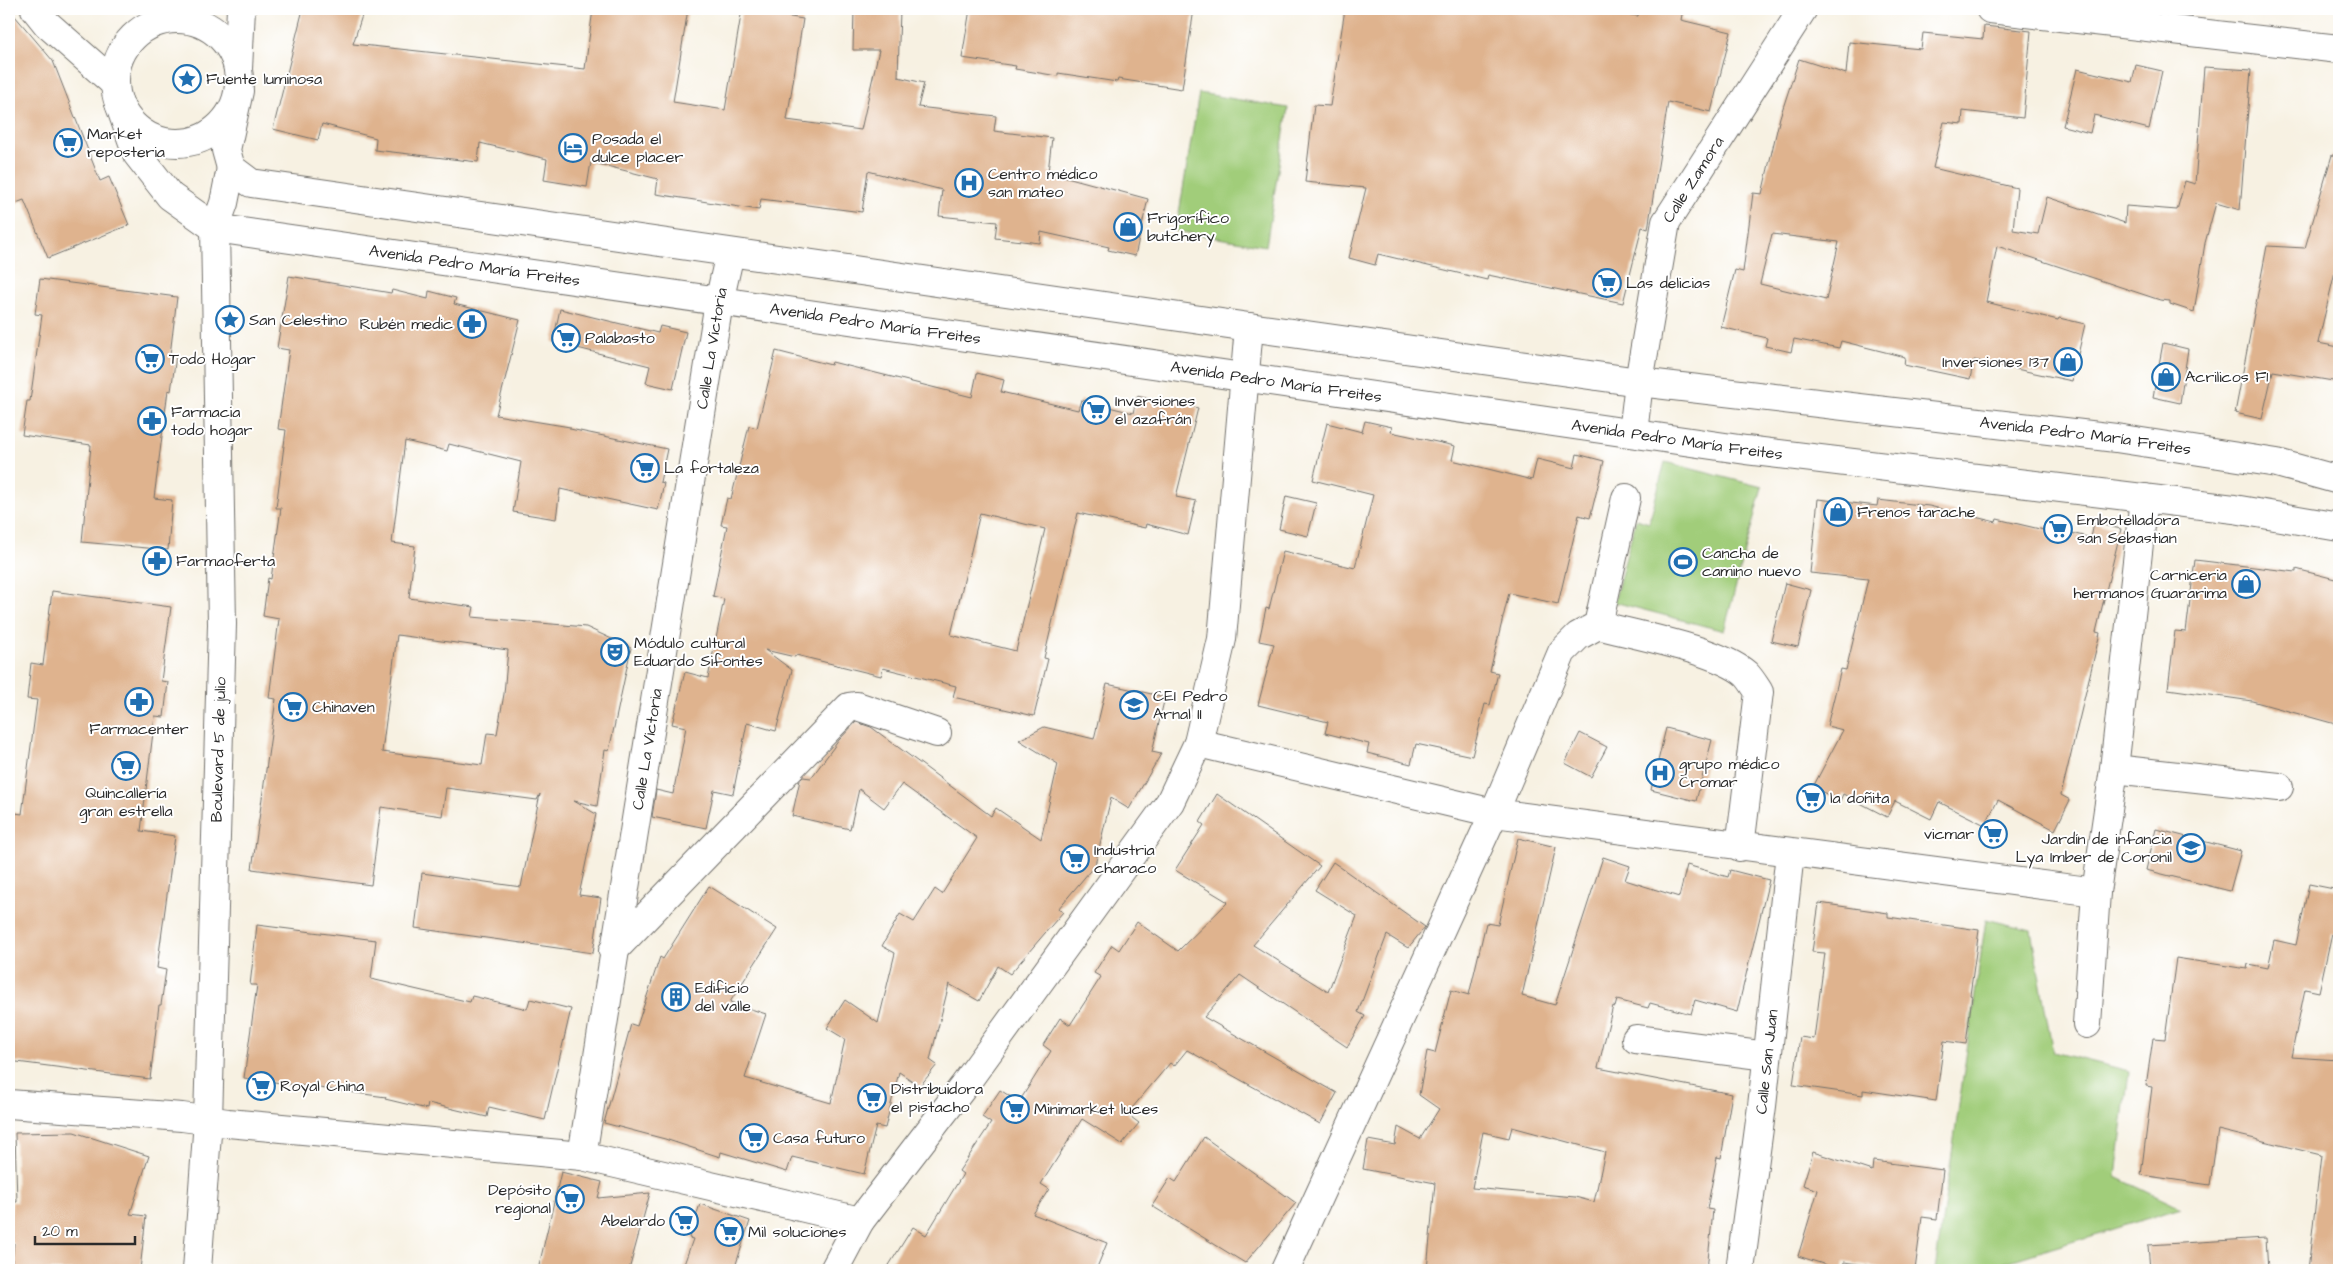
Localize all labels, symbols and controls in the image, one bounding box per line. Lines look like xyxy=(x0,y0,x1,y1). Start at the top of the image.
place icon: Fuente luminosa xyxy=(172,64,202,94)
place label: Fuente luminosa xyxy=(206,68,322,90)
place label: Market reposteria xyxy=(87,123,165,163)
supermarket icon: Market reposteria xyxy=(53,128,83,158)
place label: Posada el dulce placer xyxy=(592,128,683,168)
street label: Calle Zamora xyxy=(1657,132,1729,227)
hotel icon: Posada el dulce placer xyxy=(558,133,588,163)
place label: Centro médico san mateo xyxy=(988,163,1098,203)
hospital icon: Centro médico san mateo xyxy=(954,168,984,198)
place label: Frigorífico butchery xyxy=(1147,207,1229,248)
shop icon: Frigorífico butchery xyxy=(1113,212,1143,242)
street label: Avenida Pedro María Freites xyxy=(368,239,582,292)
supermarket icon: Las delicias xyxy=(1592,268,1622,298)
place label: Las delicias xyxy=(1626,272,1710,294)
street label: Calle La Victoria xyxy=(691,286,733,411)
street label: Avenida Pedro María Freites xyxy=(768,298,982,350)
place icon: San Celestino xyxy=(215,305,245,335)
place label: San Celestino xyxy=(249,309,347,331)
pharmacy icon: Rubén medic xyxy=(457,309,487,339)
place label: Rubén medic xyxy=(360,313,453,335)
supermarket icon: Palabasto xyxy=(551,323,581,353)
place label: Palabasto xyxy=(585,327,655,349)
supermarket icon: Todo Hogar xyxy=(135,344,165,374)
shop icon: Inversiones 137 xyxy=(2053,347,2083,377)
place label: Todo Hogar xyxy=(169,348,256,371)
place label: Inversiones 137 xyxy=(1942,351,2049,373)
street label: Avenida Pedro María Freites xyxy=(1169,356,1383,408)
shop icon: Acrilicos F1 xyxy=(2151,362,2181,392)
place label: Acrilicos F1 xyxy=(2185,366,2268,388)
place label: Inversiones el azafrán xyxy=(1115,390,1195,430)
supermarket icon: Inversiones el azafrán xyxy=(1081,395,1111,425)
place label: Farmacia todo hogar xyxy=(171,401,252,442)
pharmacy icon: Farmacia todo hogar xyxy=(137,406,167,436)
street label: Avenida Pedro María Freites xyxy=(1979,411,2193,461)
street label: Avenida Pedro María Freites xyxy=(1570,414,1784,465)
supermarket icon: La fortaleza xyxy=(630,453,660,483)
place label: La fortaleza xyxy=(664,457,759,479)
shop icon: Frenos tarache xyxy=(1823,497,1853,527)
place label: Frenos tarache xyxy=(1857,501,1976,523)
place label: Embotelladora san Sebastian xyxy=(2077,509,2179,549)
supermarket icon: Embotelladora san Sebastian xyxy=(2043,514,2073,544)
place label: Cancha de camino nuevo xyxy=(1702,542,1801,582)
pharmacy icon: Farmaoferta xyxy=(142,546,172,576)
sports icon: Cancha de camino nuevo xyxy=(1668,547,1698,577)
place label: Farmaoferta xyxy=(176,550,275,572)
place label: Carniceria hermanos Guararima xyxy=(2073,564,2227,604)
shop icon: Carniceria hermanos Guararima xyxy=(2231,569,2261,599)
place label: Módulo cultural Eduardo Sifontes xyxy=(634,632,763,672)
theatre icon: Módulo cultural Eduardo Sifontes xyxy=(600,637,630,667)
street label: Boulevard 5 de julio xyxy=(205,677,232,823)
place label: CEI Pedro Arnal II xyxy=(1153,685,1228,725)
pharmacy icon: Farmacenter xyxy=(124,687,154,717)
street label: Calle La Victoria xyxy=(627,687,668,811)
school or university icon: CEI Pedro Arnal II xyxy=(1119,690,1149,720)
supermarket icon: Chinaven xyxy=(278,692,308,722)
place label: Chinaven xyxy=(312,696,375,718)
place label: Farmacenter xyxy=(89,718,189,740)
supermarket icon: Quincallería gran estrella xyxy=(111,751,141,781)
place label: grupo médico Cromar xyxy=(1679,753,1779,793)
hospital icon: grupo médico Cromar xyxy=(1645,758,1675,788)
place label: Quincallería gran estrella xyxy=(79,782,173,823)
supermarket icon: la doñita xyxy=(1796,783,1826,813)
place label: la doñita xyxy=(1830,787,1889,809)
supermarket icon: vicmar xyxy=(1978,819,2008,849)
place label: vicmar xyxy=(1924,823,1974,845)
place label: Jardín de infancia Lya Imber de Coronil xyxy=(2015,828,2172,869)
school or university icon: Jardín de infancia Lya Imber de Coronil xyxy=(2176,833,2206,863)
place label: Industria characo xyxy=(1094,839,1156,879)
supermarket icon: Industria characo xyxy=(1060,844,1090,874)
place label: Edificio del valle xyxy=(695,977,751,1017)
building icon: Edificio del valle xyxy=(661,982,691,1012)
street label: Calle San Juan xyxy=(1750,1008,1784,1115)
supermarket icon: Royal China xyxy=(246,1071,276,1101)
place label: Royal China xyxy=(280,1075,364,1098)
place label: Distribuidora el pistacho xyxy=(891,1078,983,1118)
supermarket icon: Distribuidora el pistacho xyxy=(857,1083,887,1113)
supermarket icon: Minimarket luces xyxy=(1000,1094,1030,1124)
place label: Minimarket luces xyxy=(1034,1098,1158,1120)
supermarket icon: Casa futuro xyxy=(739,1123,769,1153)
place label: Casa futuro xyxy=(773,1127,865,1149)
place label: Depósito regional xyxy=(488,1179,551,1220)
supermarket icon: Depósito regional xyxy=(555,1184,585,1214)
supermarket icon: Abelardo xyxy=(669,1206,699,1236)
place label: Abelardo xyxy=(600,1210,665,1232)
scale bar xyxy=(35,1214,135,1246)
supermarket icon: Mil soluciones xyxy=(714,1217,744,1247)
text: 20 m xyxy=(42,1221,78,1242)
place label: Mil soluciones xyxy=(748,1221,846,1243)

